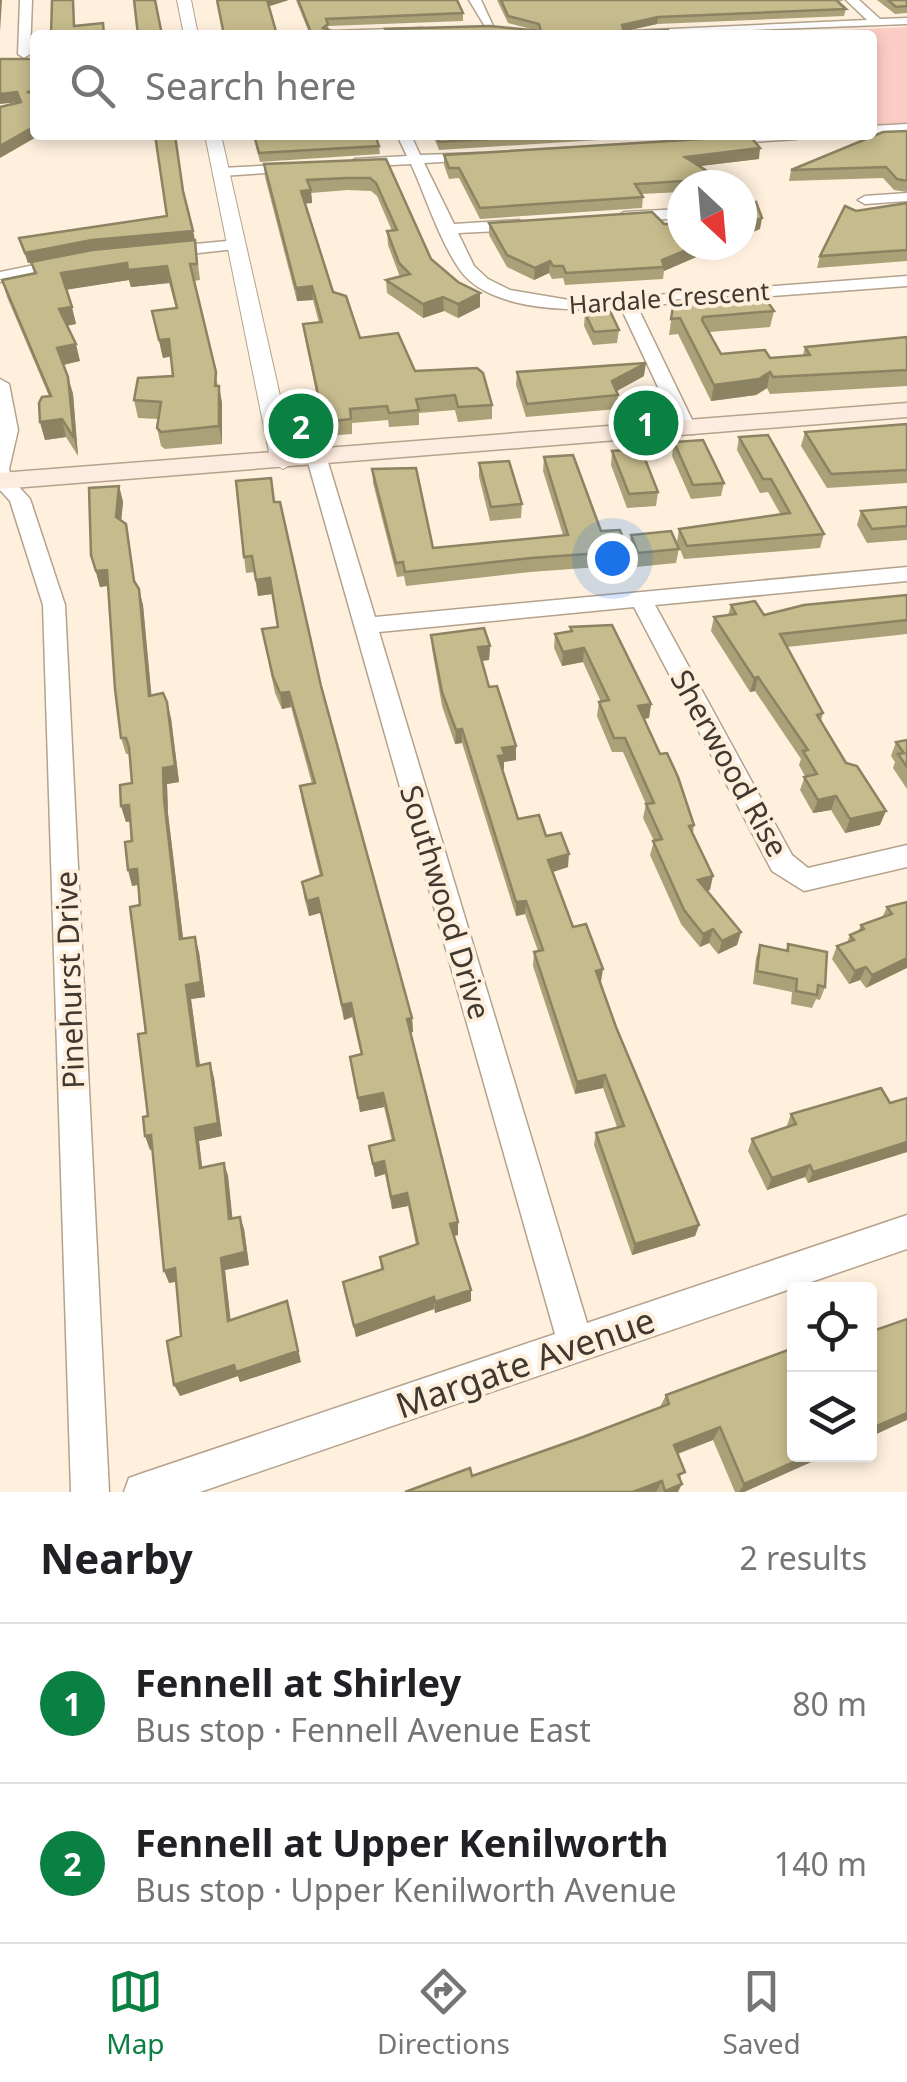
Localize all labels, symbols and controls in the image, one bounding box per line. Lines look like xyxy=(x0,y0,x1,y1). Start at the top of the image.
search box xyxy=(30,30,877,140)
icon: search xyxy=(65,58,120,113)
text: Search here xyxy=(145,59,356,111)
north arrow xyxy=(667,170,757,260)
street label: Hardale Crescent xyxy=(568,273,770,321)
pin: 1 xyxy=(614,386,678,460)
pin: 2 xyxy=(268,388,334,464)
your location xyxy=(587,533,638,584)
street label: Sherwood Rise xyxy=(662,662,798,864)
street label: Southwood Drive xyxy=(391,780,501,1024)
street label: Pinehurst Drive xyxy=(45,870,93,1090)
map controls xyxy=(787,1282,877,1462)
button: locate xyxy=(787,1282,877,1372)
street label: Margate Avenue xyxy=(389,1296,661,1428)
button: layers xyxy=(787,1372,877,1462)
text: Nearby xyxy=(40,1529,193,1586)
text: 2 results xyxy=(740,1536,867,1579)
text: Fennell at Shirley xyxy=(135,1656,461,1708)
text: 1 xyxy=(63,1682,82,1725)
text: 80 m xyxy=(792,1682,867,1725)
text: Bus stop · Fennell Avenue East xyxy=(135,1708,591,1751)
text: Fennell at Upper Kenilworth xyxy=(135,1816,668,1868)
text: 2 xyxy=(63,1842,82,1885)
text: 140 m xyxy=(774,1842,867,1885)
text: Bus stop · Upper Kenilworth Avenue xyxy=(135,1868,677,1911)
tab: Map xyxy=(106,1964,165,2062)
tab: Directions xyxy=(377,1964,510,2062)
tab: Saved xyxy=(722,1964,801,2062)

